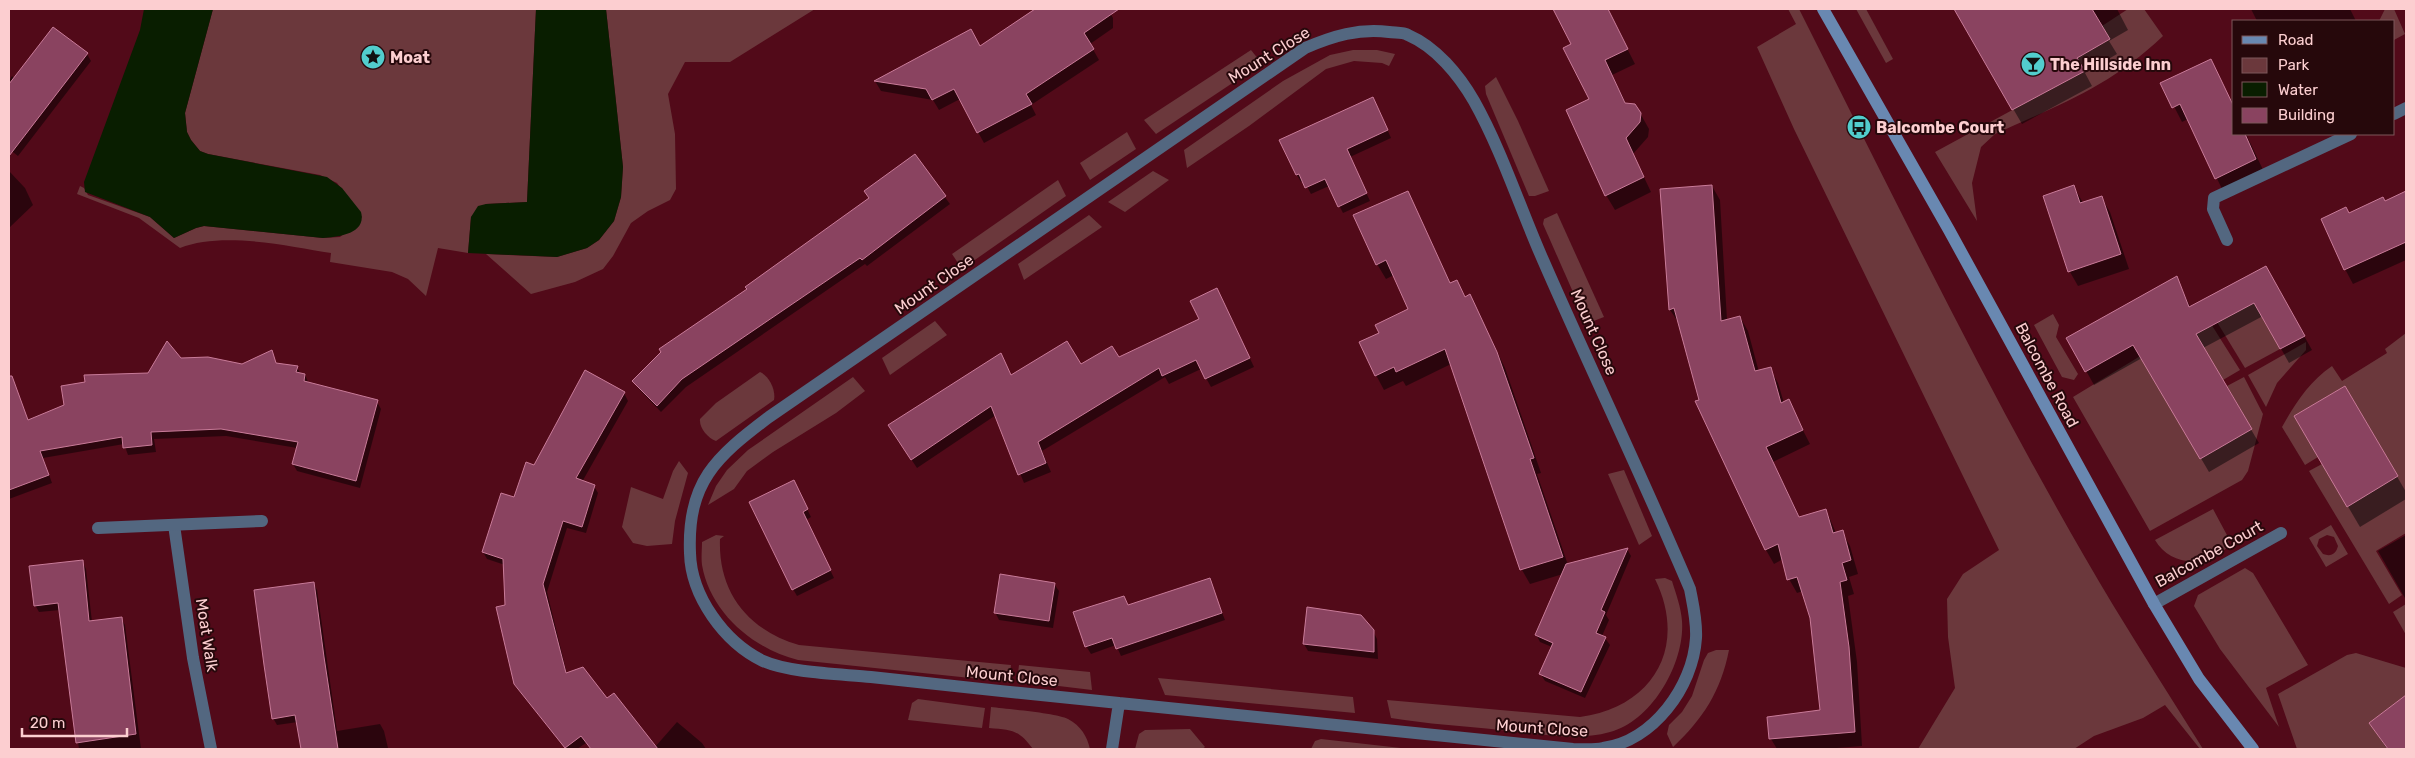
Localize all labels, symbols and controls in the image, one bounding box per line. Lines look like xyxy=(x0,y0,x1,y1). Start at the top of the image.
legend xyxy=(2232,20,2395,135)
street label: Mount Close xyxy=(1225,23,1313,87)
text: Road xyxy=(2278,31,2314,49)
place icon: Moat xyxy=(360,44,386,70)
place label: Moat xyxy=(390,48,430,67)
bar icon: The Hillside Inn xyxy=(2020,51,2046,77)
place label: The Hillside Inn xyxy=(2050,55,2171,74)
text: Park xyxy=(2278,56,2309,74)
text: Water xyxy=(2278,81,2318,99)
text: Building xyxy=(2278,106,2335,124)
bus stop icon: Balcombe Court xyxy=(1846,114,1872,140)
place label: Balcombe Court xyxy=(1876,118,2005,137)
street label: Mount Close xyxy=(891,250,977,318)
street label: Mount Close xyxy=(1567,286,1621,378)
street label: Balcombe Road xyxy=(2011,319,2083,431)
street label: Balcombe Court xyxy=(2152,517,2266,591)
street label: Moat Walk xyxy=(192,597,222,674)
street label: Mount Close xyxy=(965,662,1059,690)
scale bar xyxy=(22,706,128,738)
text: 20 m xyxy=(30,714,65,732)
street label: Mount Close xyxy=(1495,715,1589,741)

